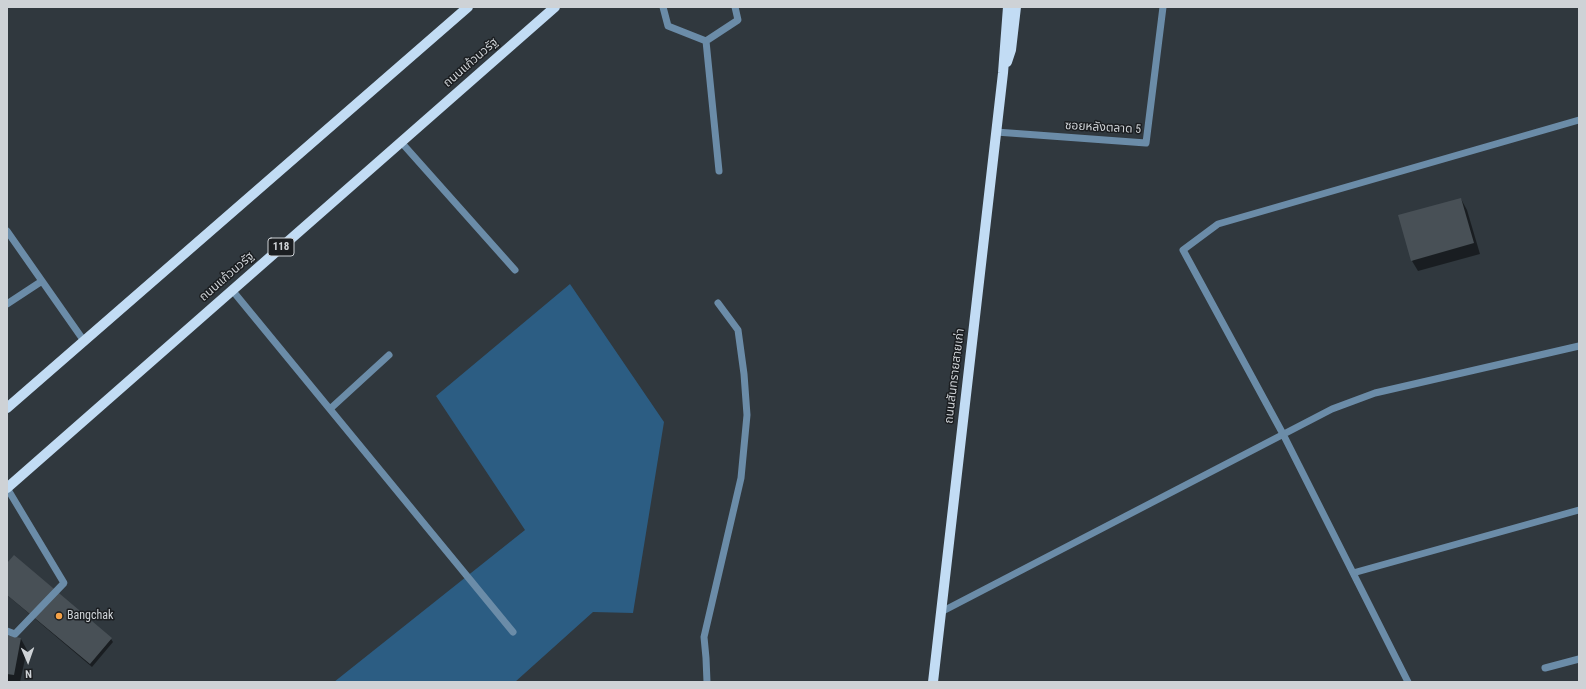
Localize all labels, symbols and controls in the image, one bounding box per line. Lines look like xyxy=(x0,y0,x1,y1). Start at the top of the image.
street label: ถนนแก้วนวรัฐ xyxy=(441,35,501,91)
street label: ซอยหลังตลาด 5 xyxy=(1064,119,1142,137)
road number: 118 xyxy=(268,238,294,256)
street label: ถนนแก้วนวรัฐ xyxy=(197,249,257,305)
street label: ถนนสันทรายสายเก่า xyxy=(942,328,968,424)
place label: Bangchak xyxy=(67,609,114,623)
marker: Bangchak xyxy=(54,611,64,621)
north arrow xyxy=(8,641,48,681)
text: N xyxy=(25,667,32,680)

